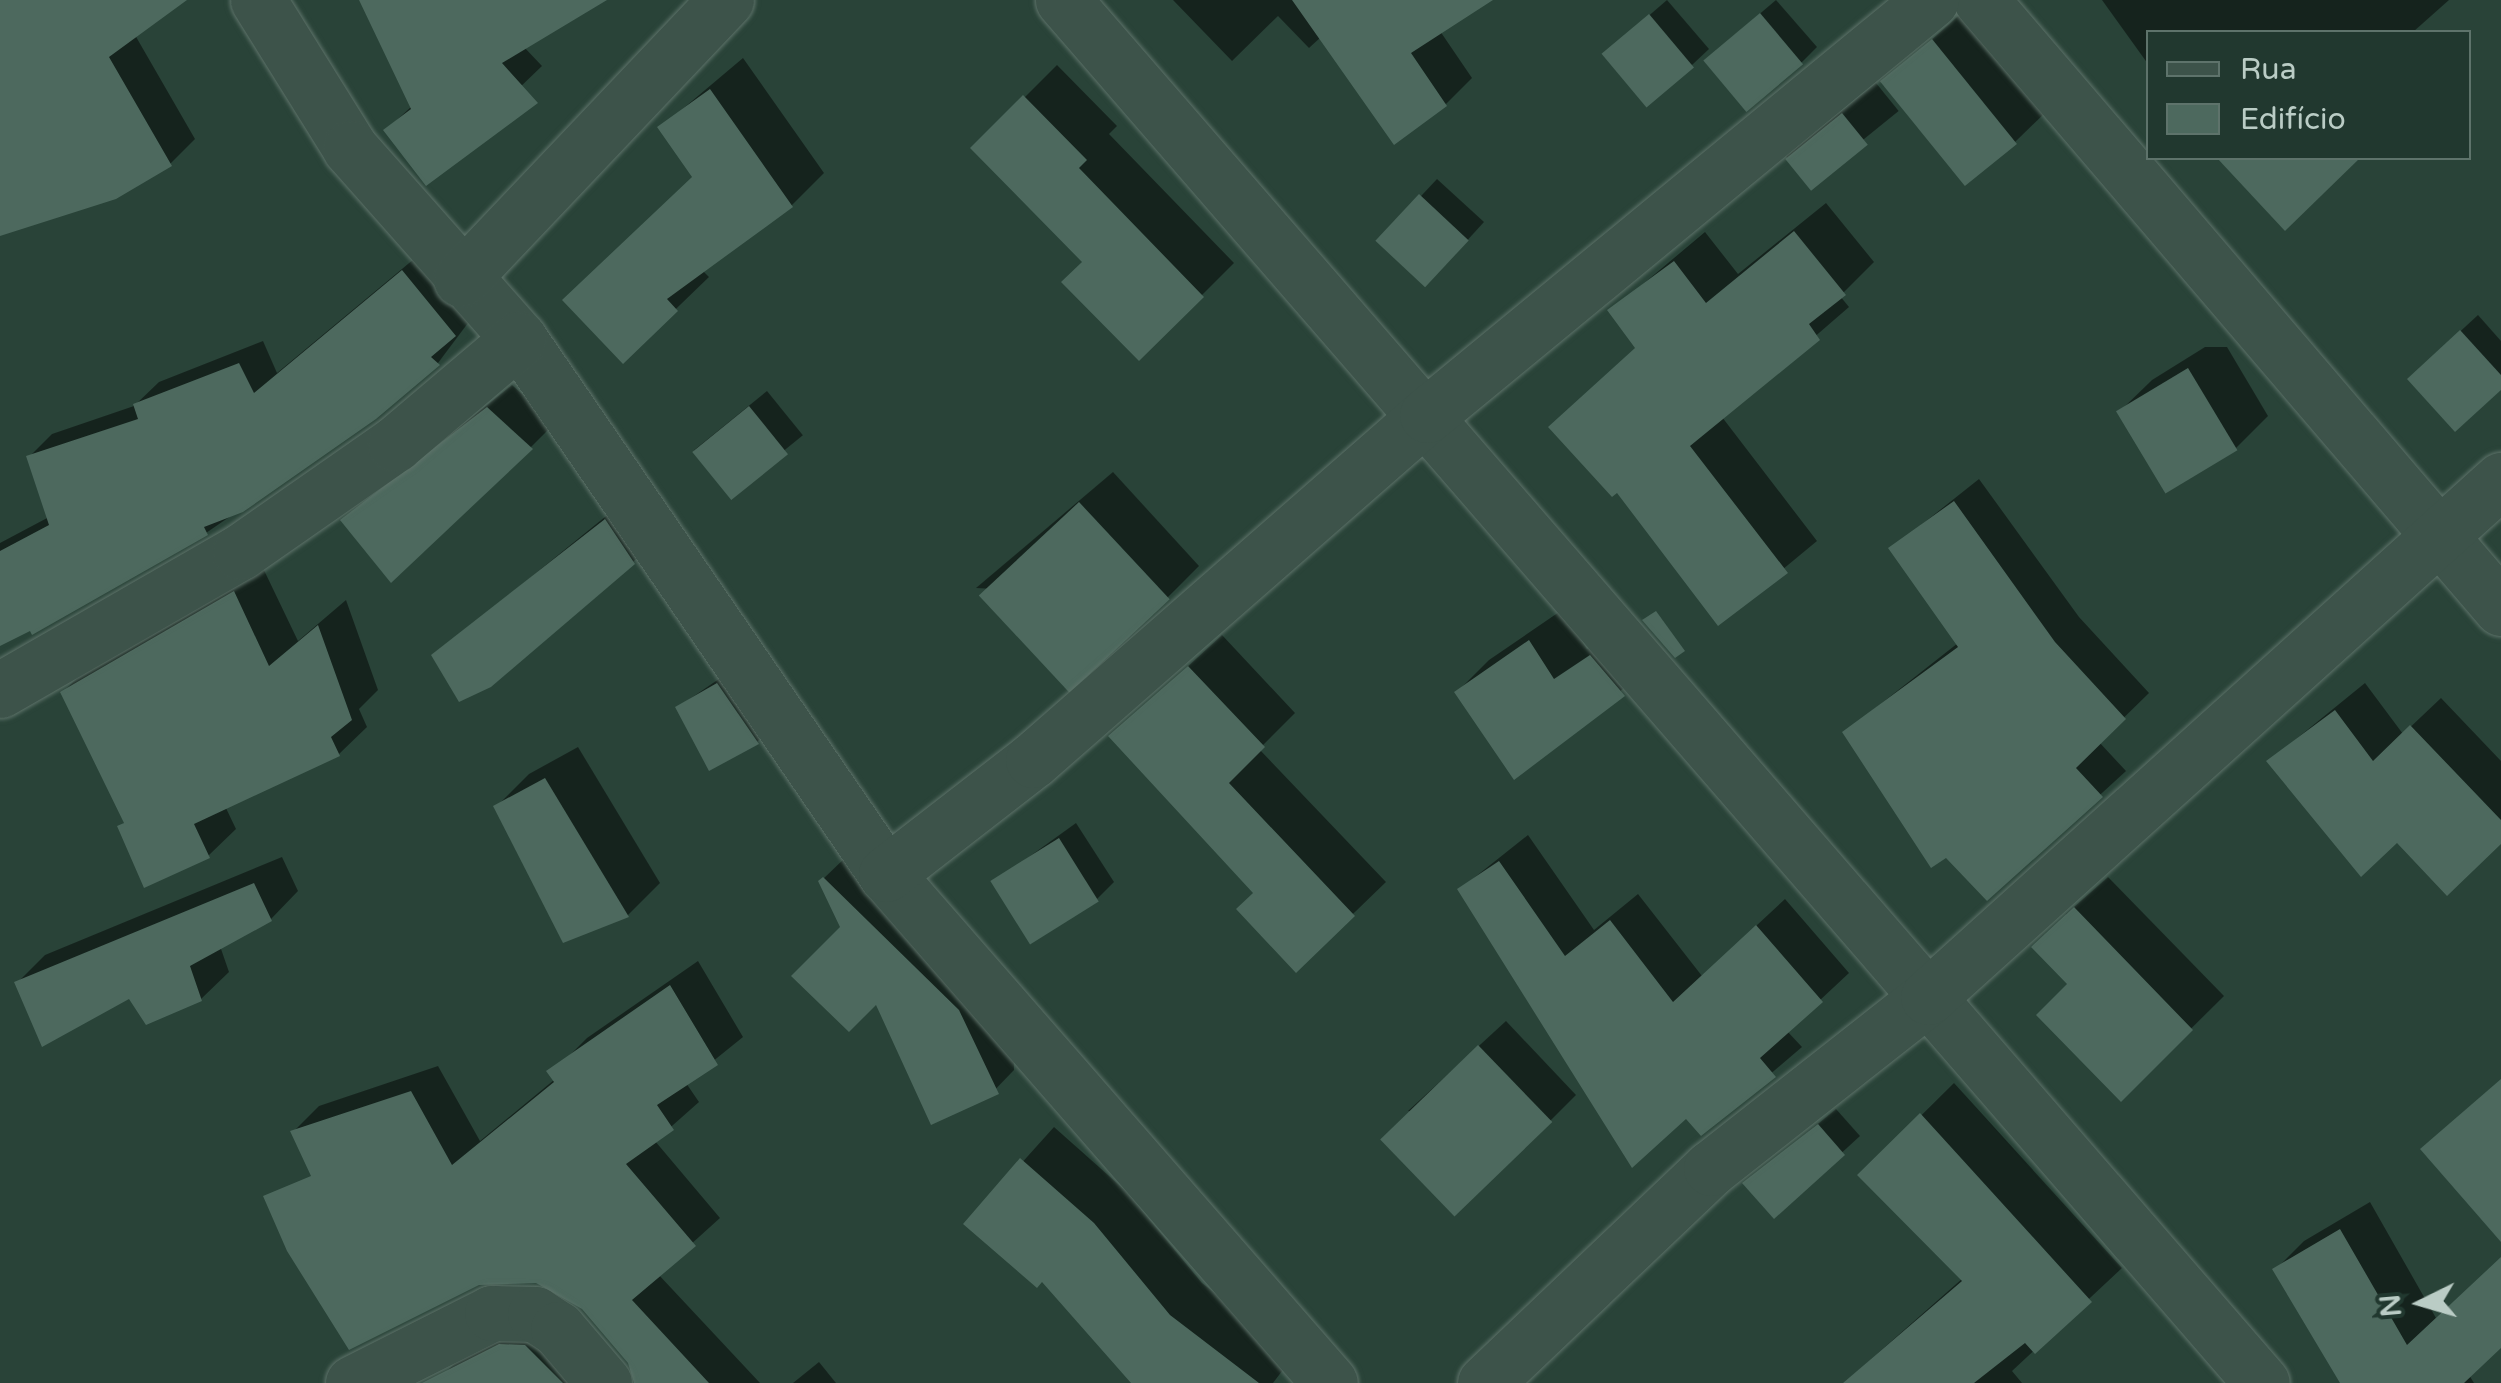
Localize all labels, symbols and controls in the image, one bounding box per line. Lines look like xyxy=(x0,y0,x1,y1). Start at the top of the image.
legend xyxy=(2146,30,2471,160)
text: Rua xyxy=(2240,51,2297,88)
text: Edifício xyxy=(2240,101,2346,138)
north arrow xyxy=(2371,1253,2471,1353)
text: N xyxy=(2373,1293,2409,1318)

